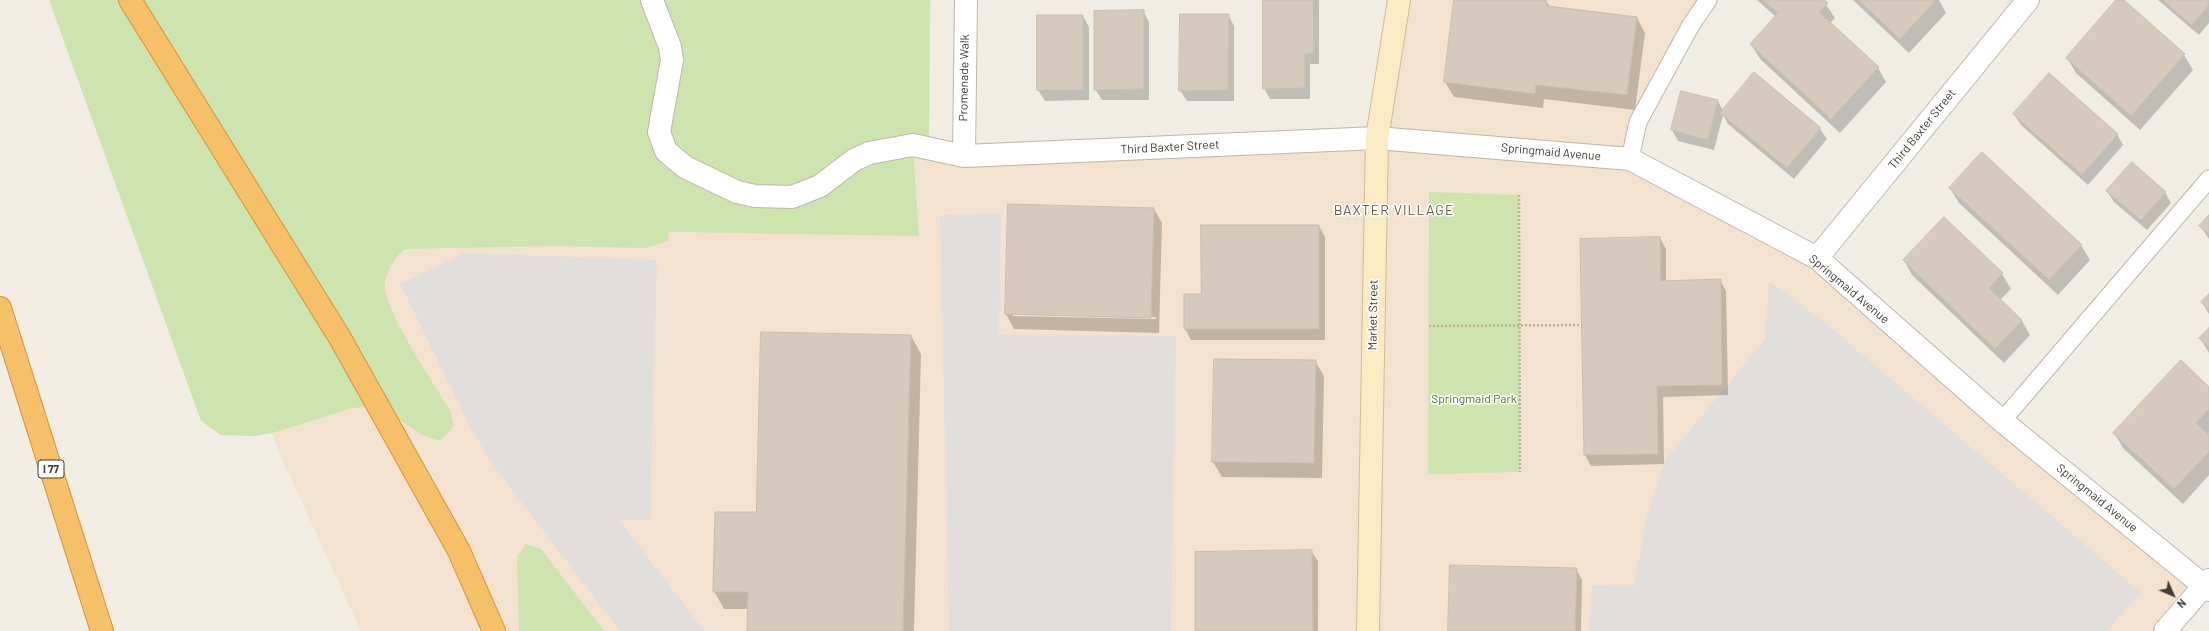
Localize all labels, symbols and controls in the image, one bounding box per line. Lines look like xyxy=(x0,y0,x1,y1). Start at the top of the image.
street label: Promenade Walk xyxy=(956,34,972,122)
street label: Third Baxter Street xyxy=(1885,86,1959,172)
street label: Third Baxter Street xyxy=(1120,137,1220,157)
street label: Springmaid Avenue xyxy=(1500,140,1602,164)
district label: BAXTER VILLAGE xyxy=(1334,202,1454,218)
street label: Springmaid Avenue xyxy=(1806,251,1892,327)
street label: Market Street xyxy=(1365,280,1381,350)
park label: Springmaid Park xyxy=(1431,392,1517,406)
road number: I 77 xyxy=(38,460,64,478)
street label: Springmaid Avenue xyxy=(2054,461,2140,535)
north arrow xyxy=(2153,575,2193,615)
text: N xyxy=(2175,597,2189,611)

